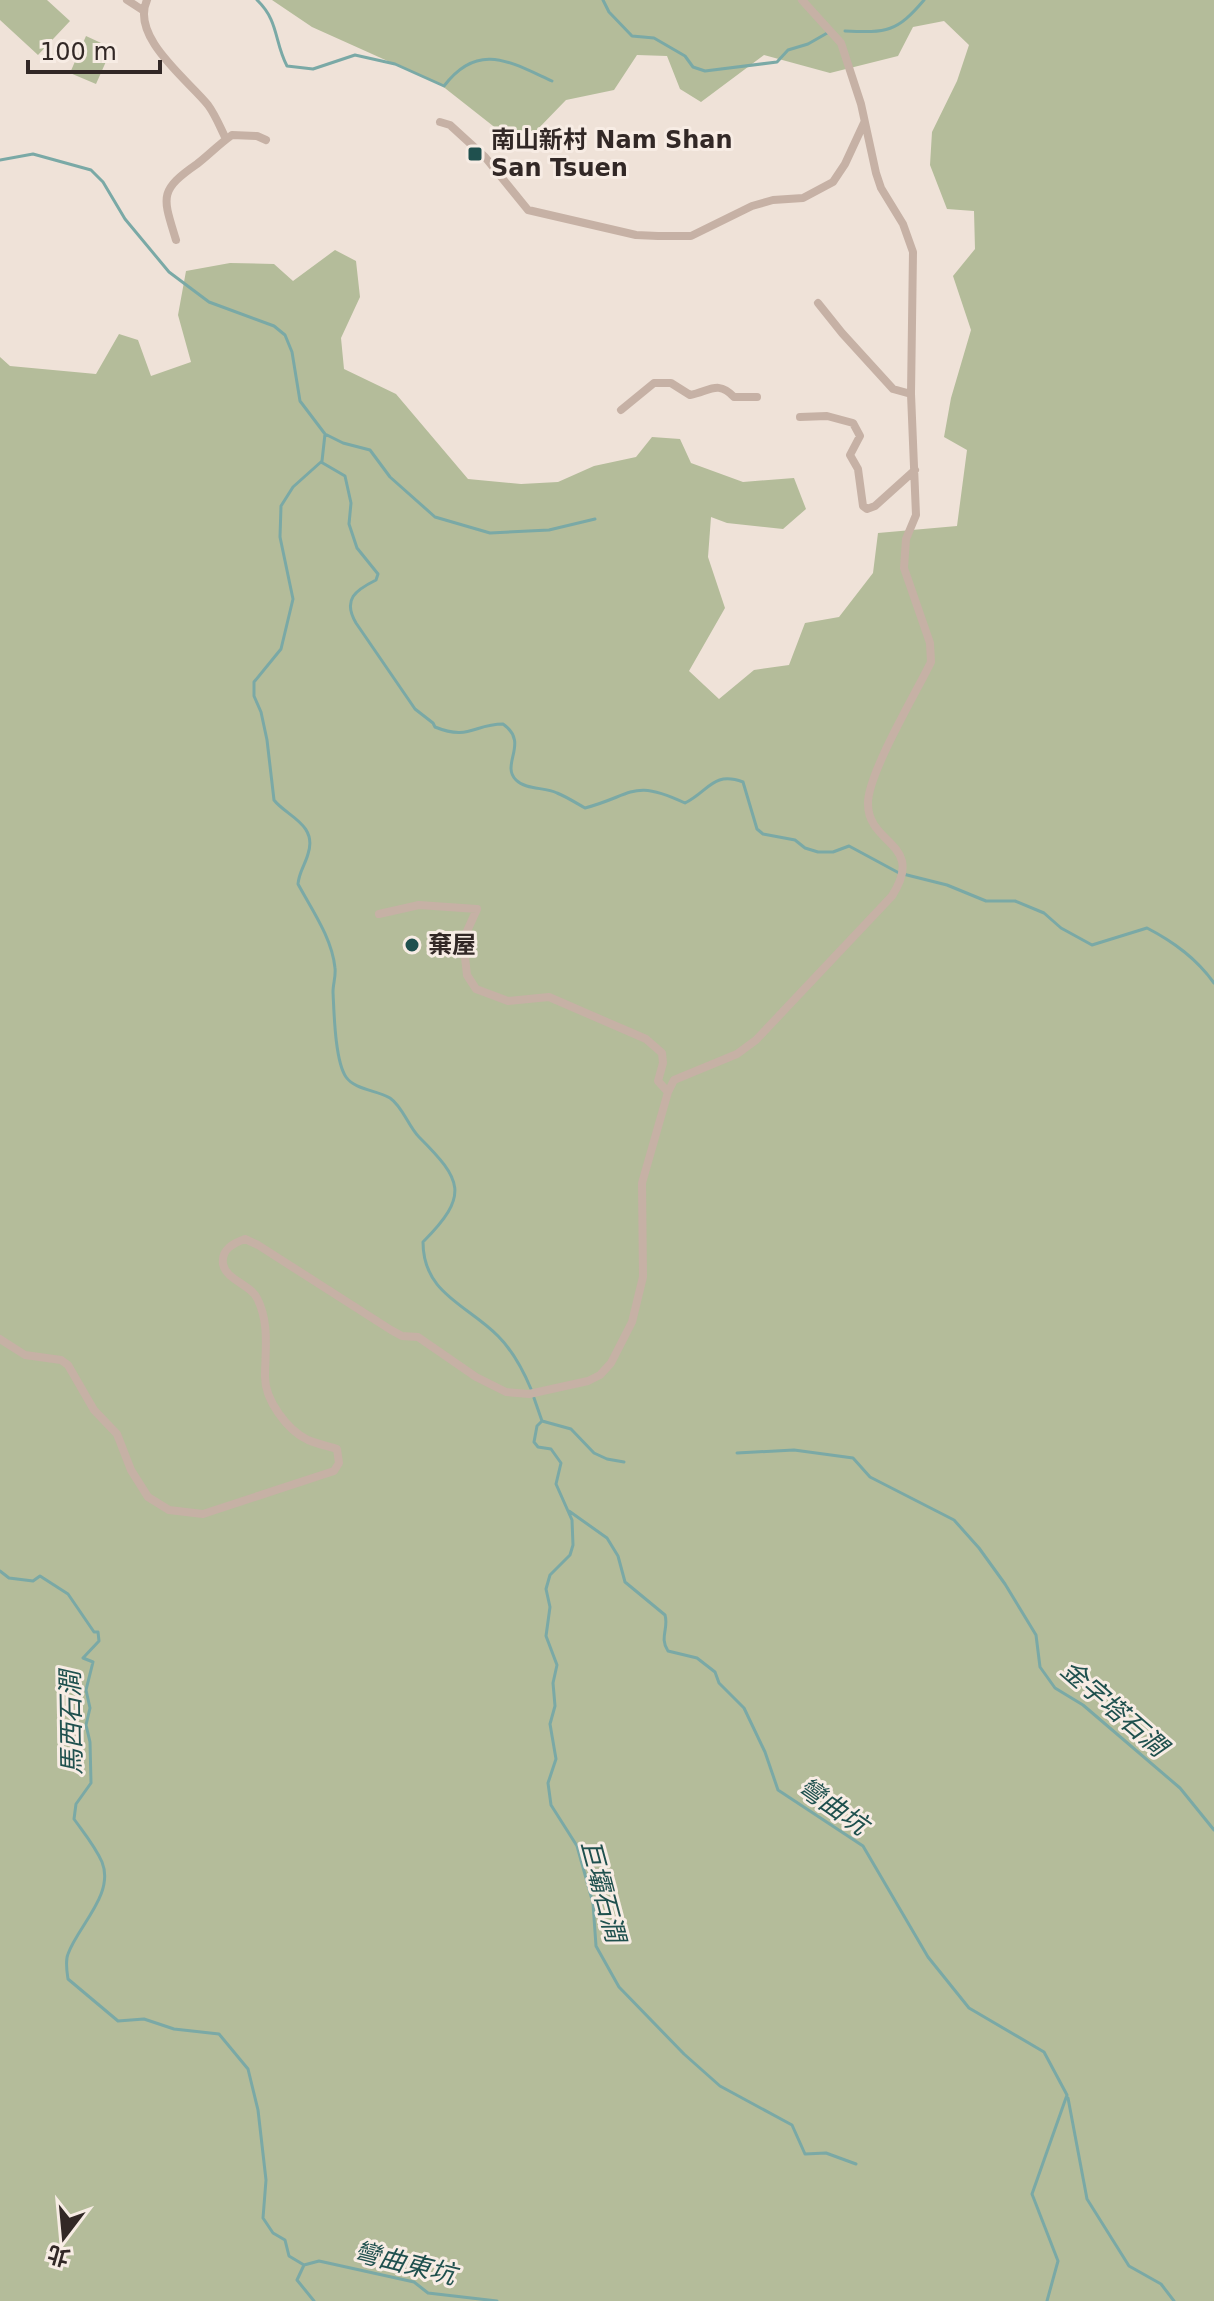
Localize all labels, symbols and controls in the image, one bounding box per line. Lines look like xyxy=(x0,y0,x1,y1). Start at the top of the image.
scale bar xyxy=(28,24,160,74)
text: 100 m xyxy=(40,38,117,66)
place label: 南山新村 Nam Shan San Tsuen xyxy=(491,126,733,182)
marker: 南山新村 Nam Shan San Tsuen xyxy=(466,145,484,163)
place label: 棄屋 xyxy=(428,931,476,959)
marker: 棄屋 xyxy=(403,936,421,954)
water label: 金字塔石澗 xyxy=(1055,1654,1176,1765)
water label: 馬西石澗 xyxy=(55,1667,87,1775)
water label: 彎曲坑 xyxy=(792,1771,877,1843)
water label: 巨壩石澗 xyxy=(575,1837,632,1949)
north arrow xyxy=(24,2197,104,2277)
water label: 彎曲東坑 xyxy=(351,2236,463,2291)
text: 北 xyxy=(45,2241,73,2271)

